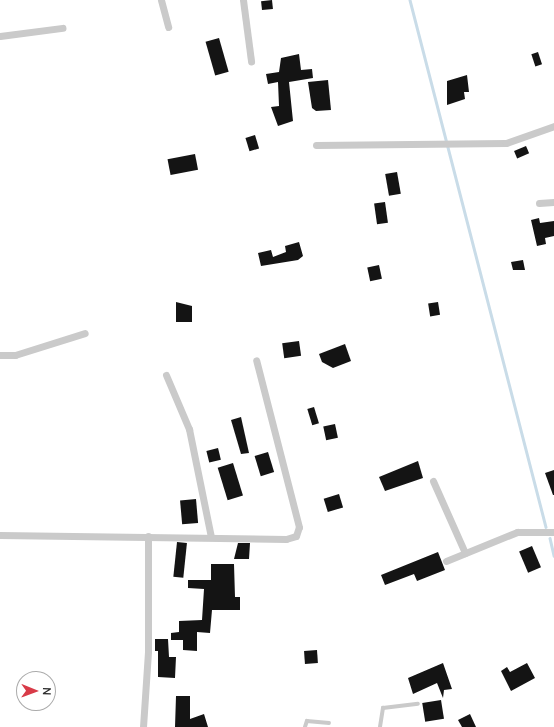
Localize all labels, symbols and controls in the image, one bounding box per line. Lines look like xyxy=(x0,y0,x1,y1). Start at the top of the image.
north arrow xyxy=(16,671,56,711)
text: N xyxy=(40,687,55,695)

